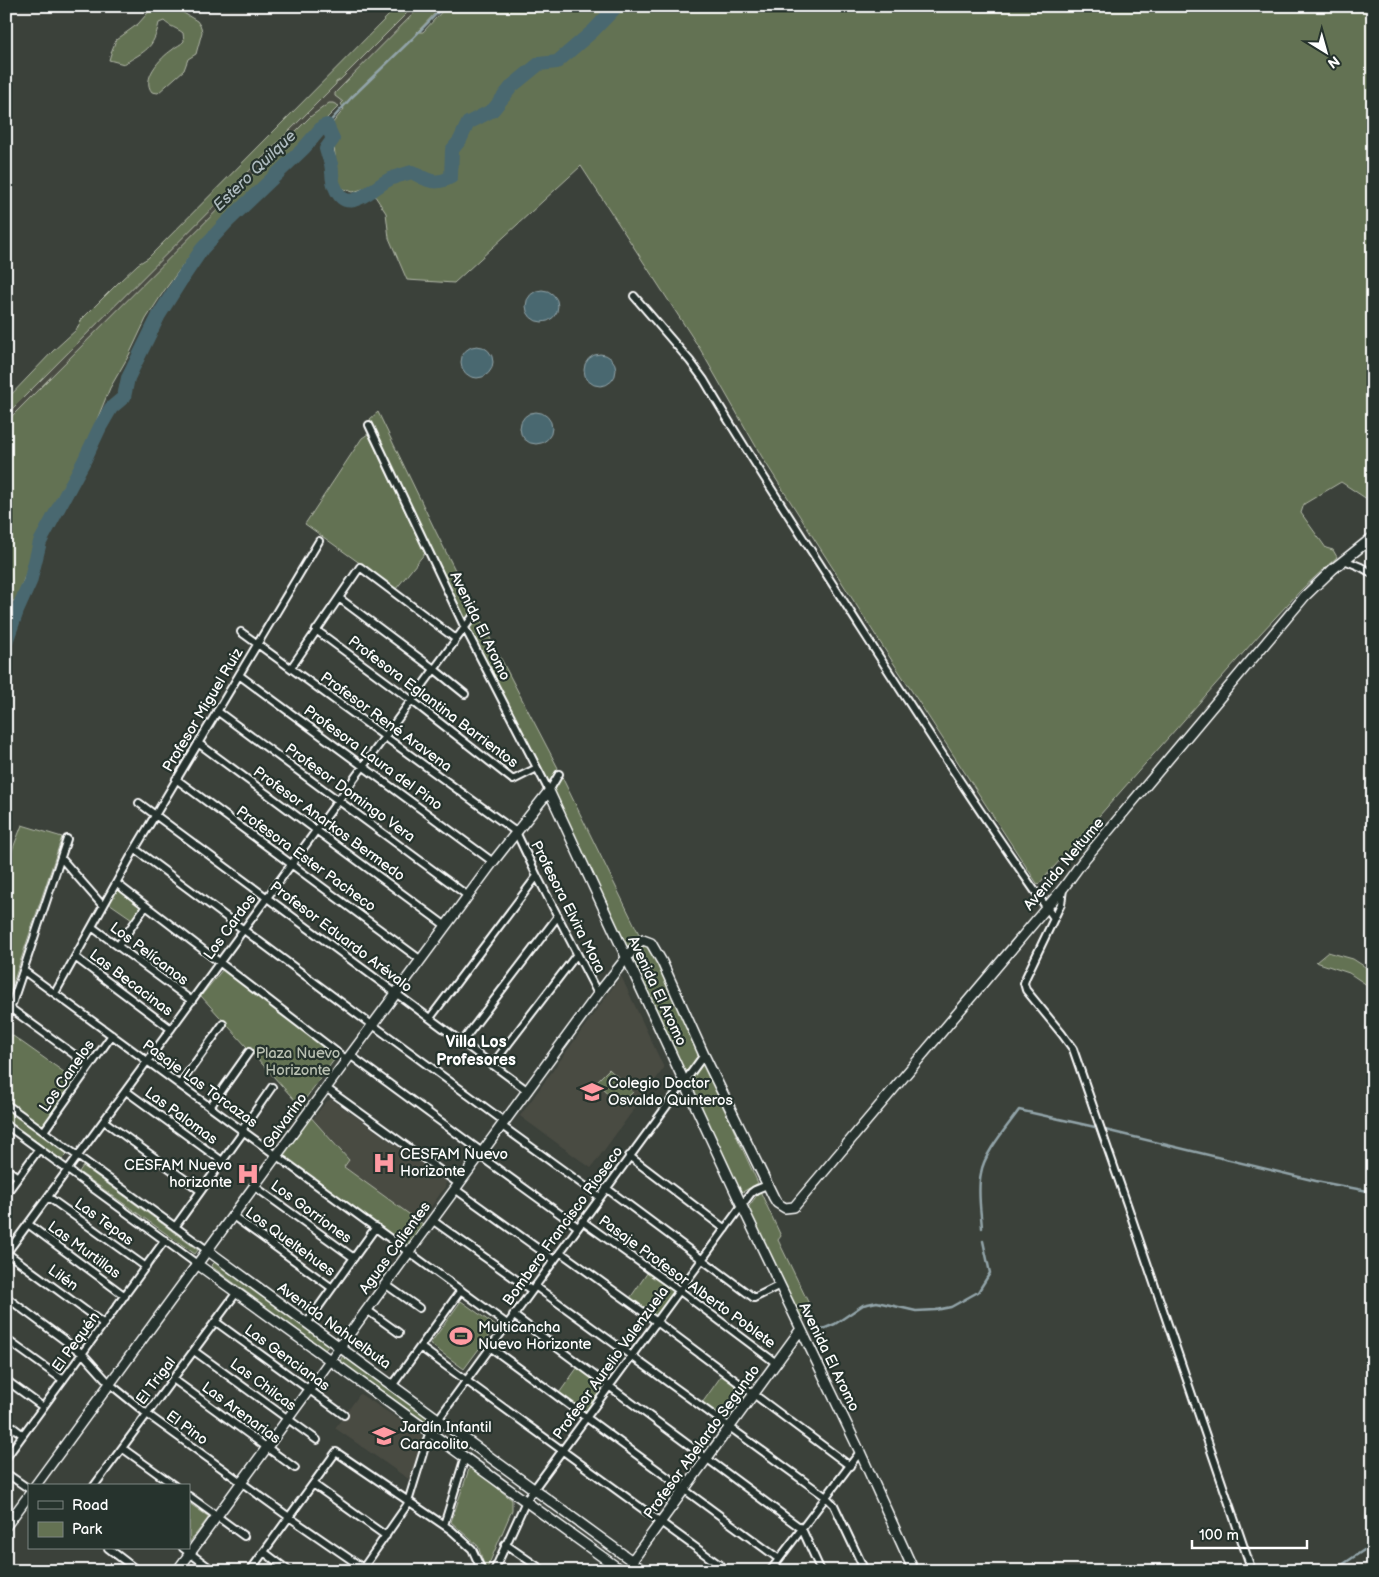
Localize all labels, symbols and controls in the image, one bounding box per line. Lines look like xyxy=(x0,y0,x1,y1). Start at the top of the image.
north arrow xyxy=(1302,28,1352,78)
text: N xyxy=(1324,52,1343,72)
water label: Estero Quilque xyxy=(210,127,300,215)
street label: Avenida El Aromo xyxy=(445,568,515,684)
street label: Profesora Eglantina Barrientos xyxy=(344,632,522,773)
street label: Profesor Miguel Ruiz xyxy=(159,644,248,775)
street label: Profesor René Aravena xyxy=(316,668,456,776)
street label: Profesora Laura del Pino xyxy=(300,701,446,815)
street label: Profesor Domingo Vera xyxy=(281,739,419,847)
street label: Profesor Anarkos Bermedo xyxy=(249,763,409,885)
street label: Profesora Ester Pacheco xyxy=(232,802,380,916)
street label: Avenida Neltume xyxy=(1020,814,1108,914)
street label: Profesora Elvira Mora xyxy=(526,838,610,976)
street label: Profesor Eduardo Arévalo xyxy=(266,877,416,997)
street label: Los Cardos xyxy=(200,890,261,964)
street label: Los Pelícanos xyxy=(106,918,193,990)
street label: Avenida El Aromo xyxy=(623,933,691,1049)
street label: Las Becacinas xyxy=(85,945,177,1021)
district label: Villa Los Profesores xyxy=(436,1033,516,1070)
street label: Los Canelos xyxy=(35,1036,99,1116)
street label: Pasaje Las Torcazas xyxy=(139,1036,262,1133)
park label: Plaza Nuevo Horizonte xyxy=(256,1044,340,1080)
place label: Colegio Doctor Osvaldo Quinteros xyxy=(608,1074,733,1110)
school or university icon: Colegio Doctor Osvaldo Quinteros xyxy=(579,1079,605,1105)
street label: Las Palomas xyxy=(141,1083,222,1149)
street label: Galvarino xyxy=(258,1089,312,1153)
street label: Bombero Francisco Rioseco xyxy=(499,1143,627,1309)
place label: CESFAM Nuevo Horizonte xyxy=(400,1145,508,1181)
hospital icon: CESFAM Nuevo Horizonte xyxy=(371,1150,397,1176)
place label: CESFAM Nuevo horizonte xyxy=(124,1156,232,1192)
hospital icon: CESFAM Nuevo horizonte xyxy=(235,1161,261,1187)
street label: Los Gorriones xyxy=(267,1176,356,1248)
street label: Las Tepas xyxy=(71,1194,138,1250)
street label: Aguas Calientes xyxy=(355,1198,435,1298)
street label: Los Queltehues xyxy=(241,1203,339,1281)
street label: Pasaje Profesor Alberto Poblete xyxy=(595,1211,779,1353)
street label: Las Murtillas xyxy=(44,1217,125,1283)
street label: Lilén xyxy=(44,1261,82,1295)
street label: Avenida Nahuelbuta xyxy=(274,1278,394,1374)
street label: Profesor Aurelio Valenzuela xyxy=(549,1283,673,1443)
street label: Avenida El Aromo xyxy=(794,1299,864,1415)
street label: El Pequén xyxy=(48,1308,104,1376)
place label: Multicancha Nuevo Horizonte xyxy=(478,1318,592,1354)
street label: Las Gencianas xyxy=(241,1321,334,1396)
sports icon: Multicancha Nuevo Horizonte xyxy=(448,1323,474,1349)
street label: El Trigal xyxy=(132,1354,180,1408)
street label: Las Chilcas xyxy=(226,1354,300,1416)
street label: Profesor Abelardo Segundo xyxy=(640,1361,764,1523)
street label: Las Arenarias xyxy=(198,1378,285,1448)
street label: El Pino xyxy=(162,1406,212,1450)
place label: Jardín Infantil Caracolito xyxy=(400,1418,492,1454)
school or university icon: Jardín Infantil Caracolito xyxy=(371,1423,397,1449)
legend xyxy=(28,1484,190,1550)
text: Road xyxy=(72,1496,108,1515)
scale bar xyxy=(1192,1517,1306,1549)
text: Park xyxy=(72,1520,103,1539)
text: 100 m xyxy=(1199,1526,1239,1545)

